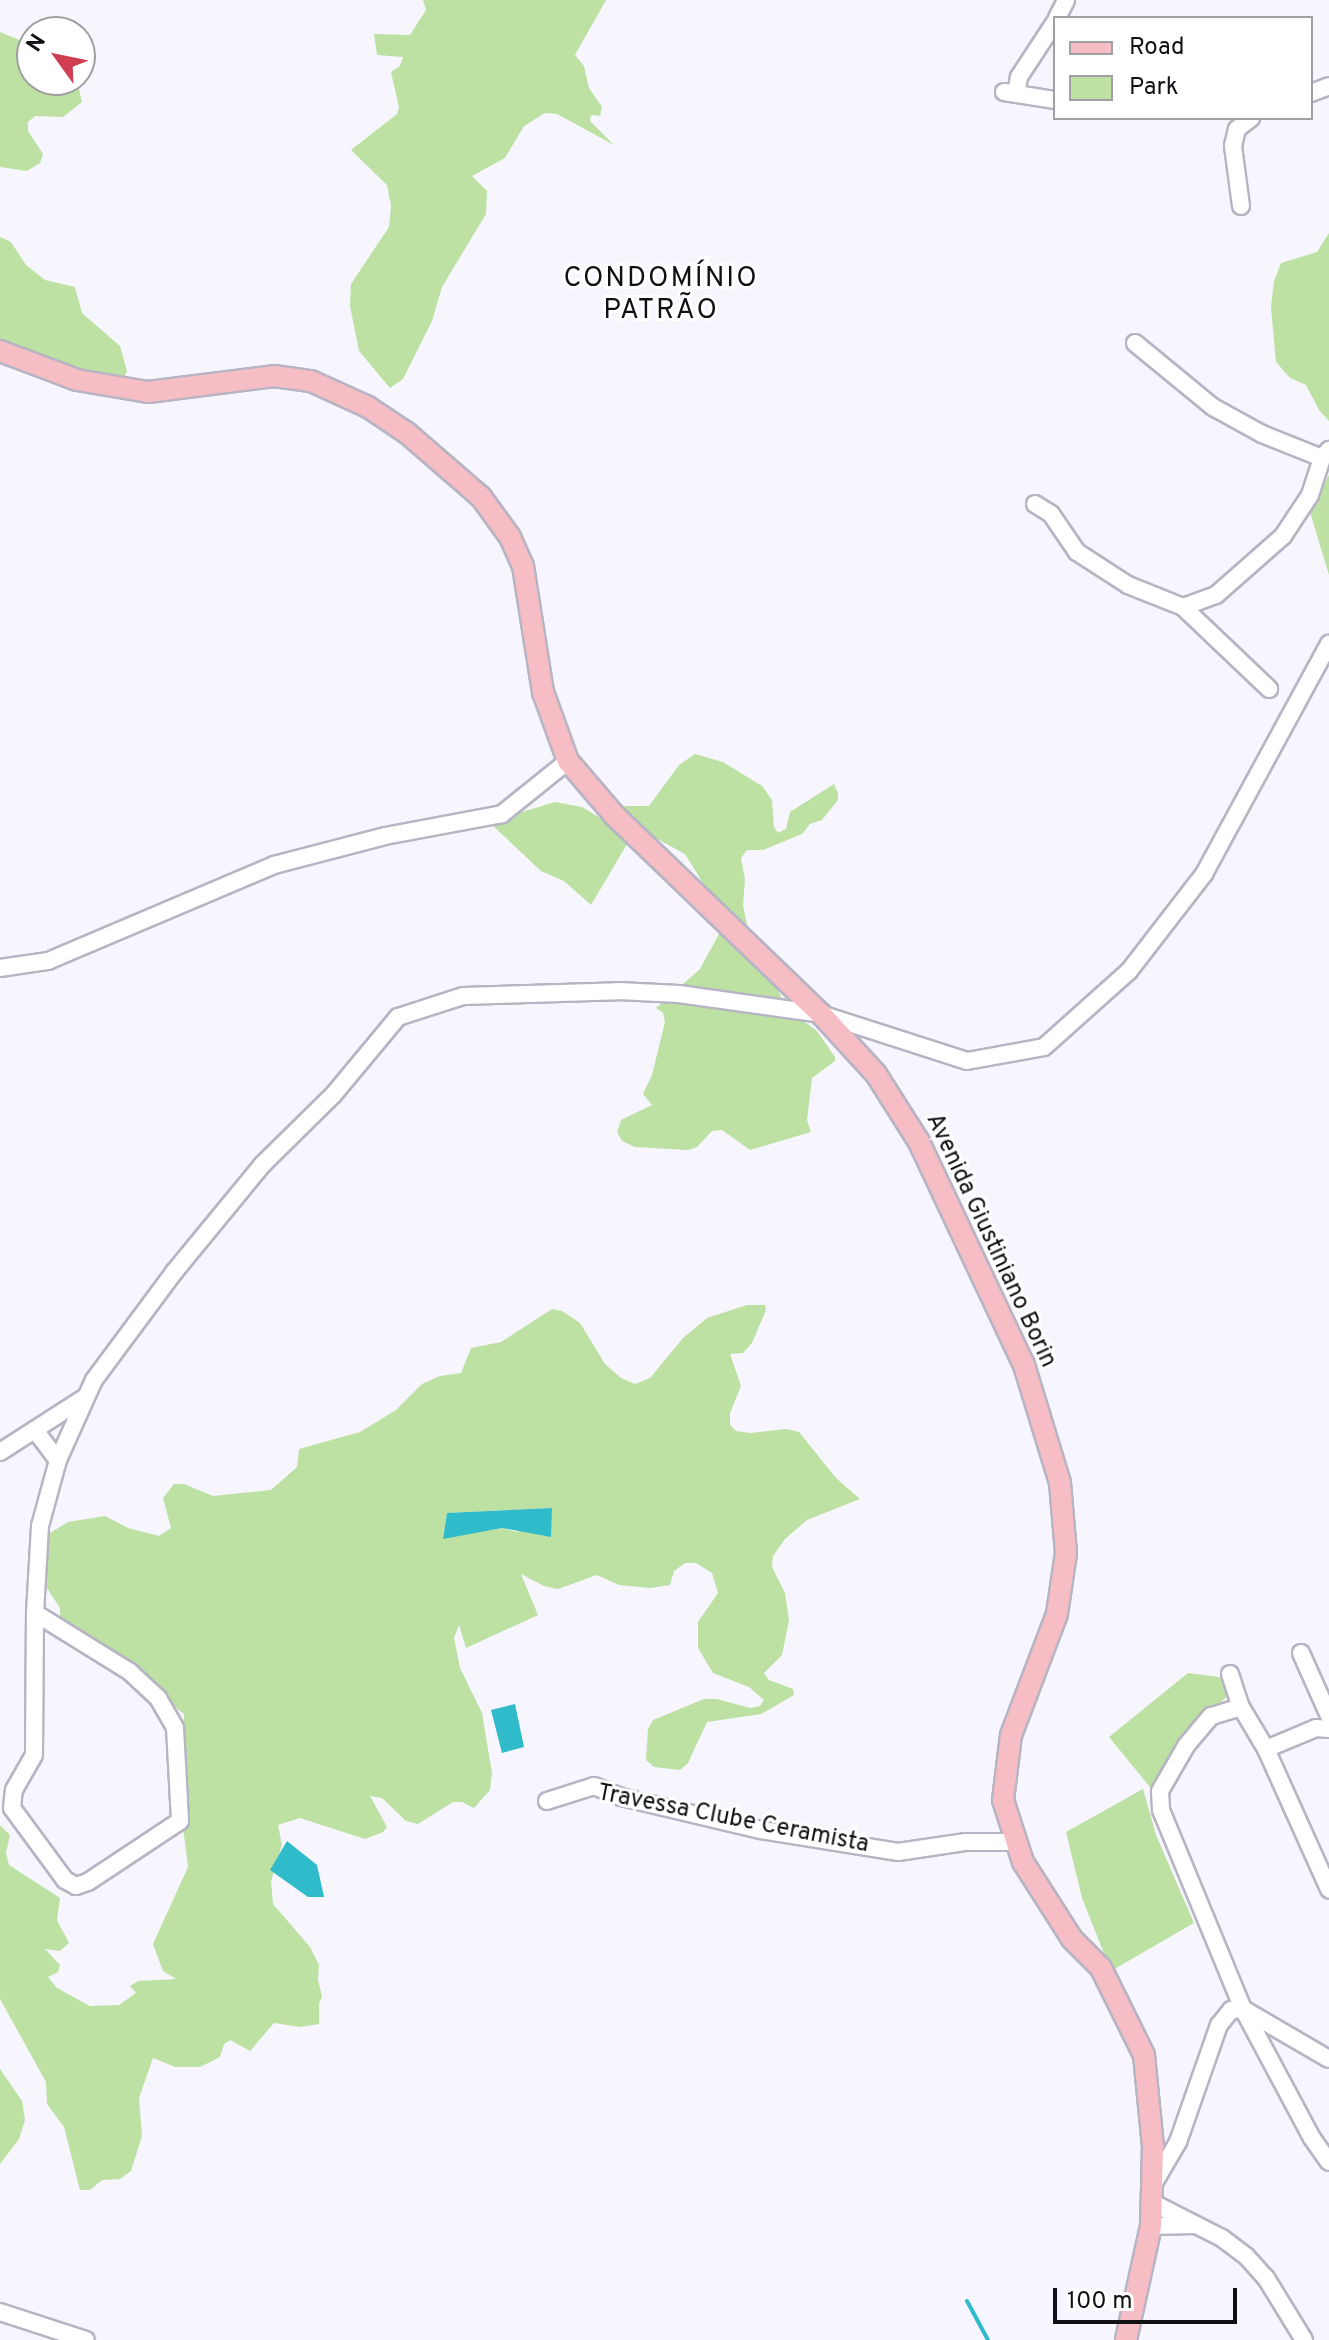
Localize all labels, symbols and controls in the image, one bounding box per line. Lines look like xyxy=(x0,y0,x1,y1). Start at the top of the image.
north arrow xyxy=(16,16,96,96)
legend xyxy=(1053,16,1313,120)
text: N xyxy=(22,30,53,58)
text: Road xyxy=(1129,33,1185,63)
text: Park xyxy=(1129,73,1179,103)
district label: CONDOMÍNIO PATRÃO xyxy=(563,262,759,328)
street label: Avenida Giustiniano Borin xyxy=(918,1109,1062,1373)
street label: Travessa Clube Ceramista xyxy=(595,1780,871,1860)
scale bar xyxy=(1057,2272,1241,2322)
text: 100 m xyxy=(1067,2287,1133,2317)

